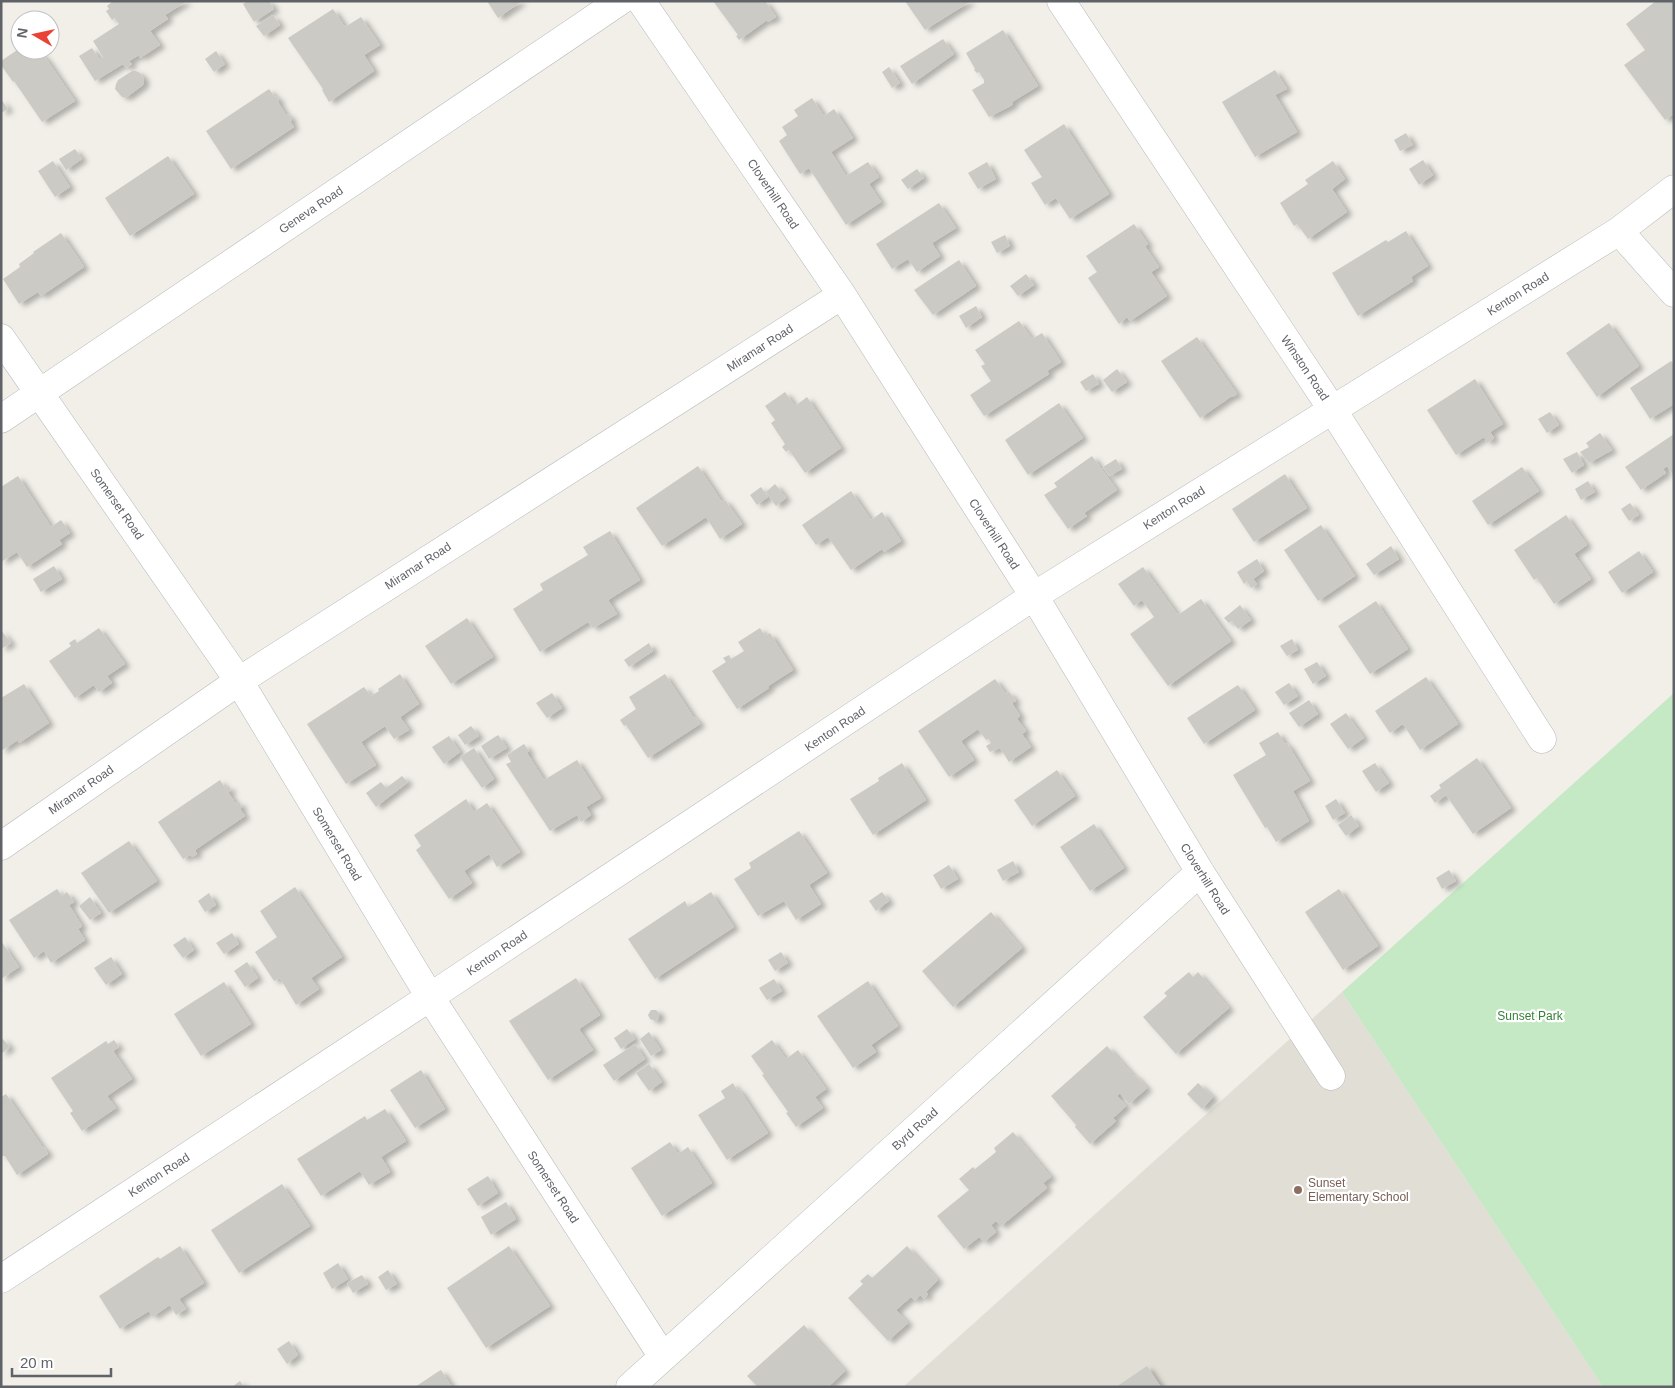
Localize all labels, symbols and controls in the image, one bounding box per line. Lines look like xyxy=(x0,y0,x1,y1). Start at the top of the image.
north arrow xyxy=(10,10,60,60)
text: N xyxy=(13,27,31,39)
street label: Cloverhill Road xyxy=(744,156,802,232)
street label: Geneva Road xyxy=(276,183,346,237)
street label: Kenton Road xyxy=(1485,269,1551,319)
street label: Miramar Road xyxy=(724,321,796,375)
street label: Winston Road xyxy=(1278,333,1332,403)
street label: Somerset Road xyxy=(87,466,147,542)
street label: Kenton Road xyxy=(1141,483,1207,533)
street label: Cloverhill Road xyxy=(966,496,1022,572)
street label: Miramar Road xyxy=(382,539,454,593)
street label: Kenton Road xyxy=(802,704,868,754)
street label: Miramar Road xyxy=(46,762,116,818)
street label: Somerset Road xyxy=(310,805,364,883)
street label: Cloverhill Road xyxy=(1178,841,1232,917)
street label: Kenton Road xyxy=(464,928,530,978)
park label: Sunset Park xyxy=(1497,1009,1564,1023)
street label: Byrd Road xyxy=(889,1105,941,1153)
street label: Somerset Road xyxy=(524,1148,582,1226)
street label: Kenton Road xyxy=(126,1150,192,1200)
place label: Sunset Elementary School xyxy=(1308,1176,1409,1204)
marker: Sunset Elementary School xyxy=(1292,1184,1304,1196)
scale bar xyxy=(12,1346,111,1378)
text: 20 m xyxy=(20,1354,53,1371)

